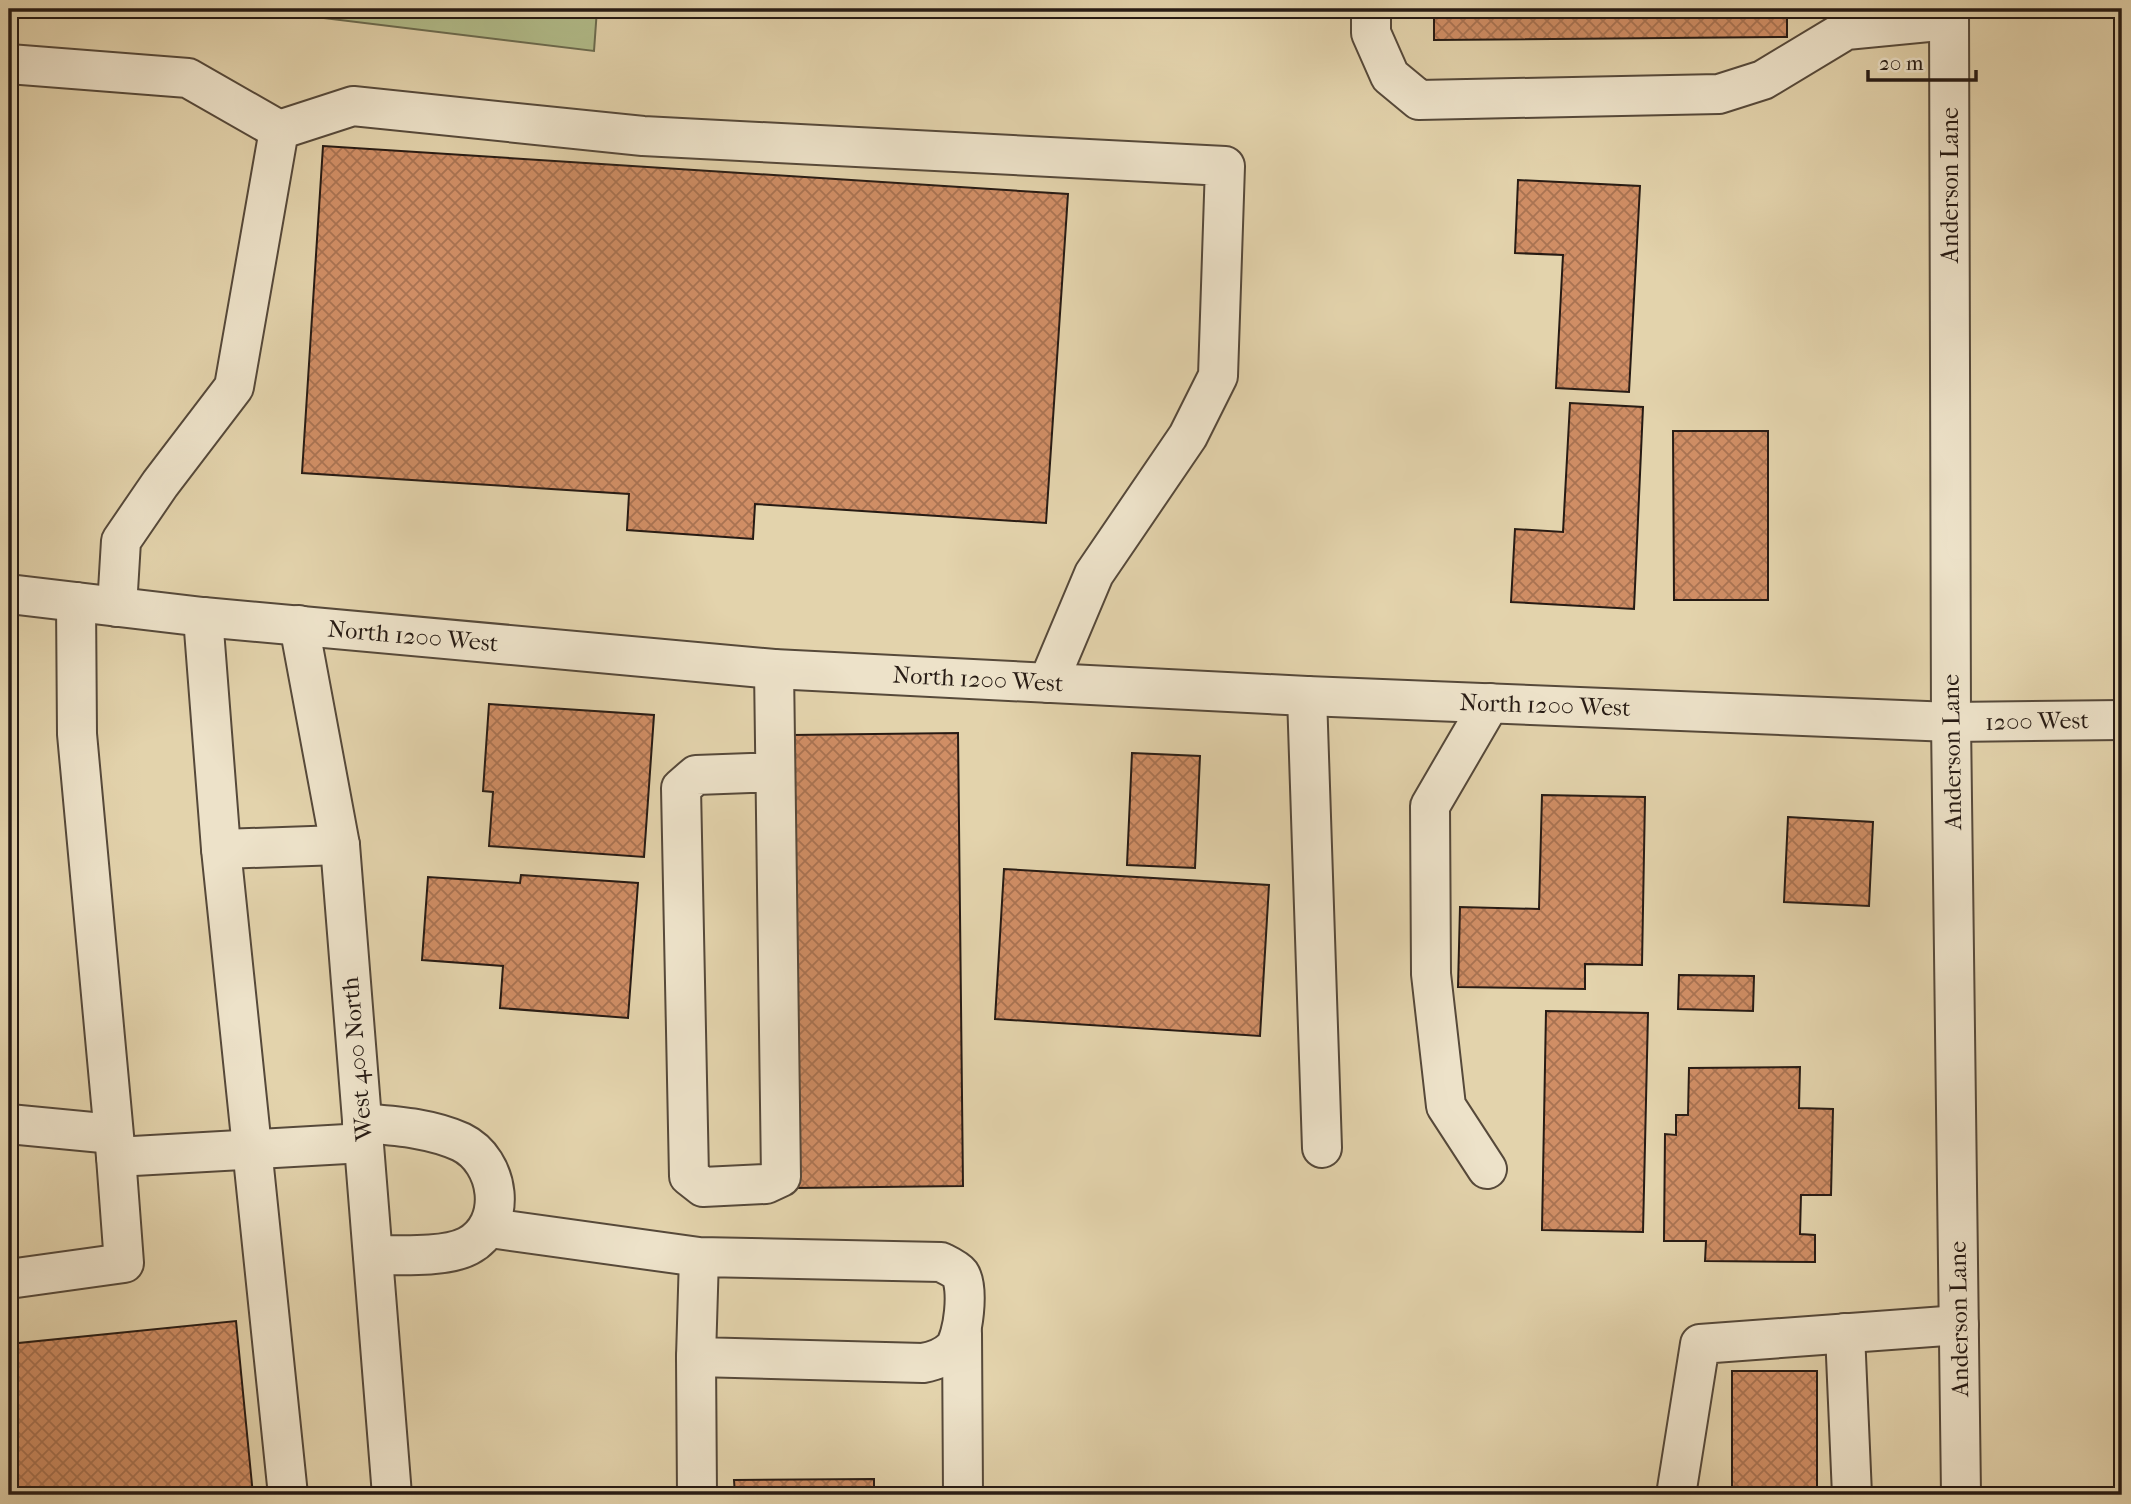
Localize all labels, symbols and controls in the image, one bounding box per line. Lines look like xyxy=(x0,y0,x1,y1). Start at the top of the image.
scale bar xyxy=(1868,38,1977,82)
text: 20 m xyxy=(1879,51,1924,75)
street label: Anderson Lane xyxy=(1936,107,1964,264)
street label: North 1200 West xyxy=(327,615,500,657)
street label: North 1200 West xyxy=(892,661,1065,697)
street label: Anderson Lane xyxy=(1937,674,1967,831)
street label: North 1200 West xyxy=(1459,688,1631,722)
street label: 1200 West xyxy=(1985,706,2090,736)
street label: West 400 North xyxy=(336,975,378,1143)
street label: Anderson Lane xyxy=(1944,1241,1974,1398)

